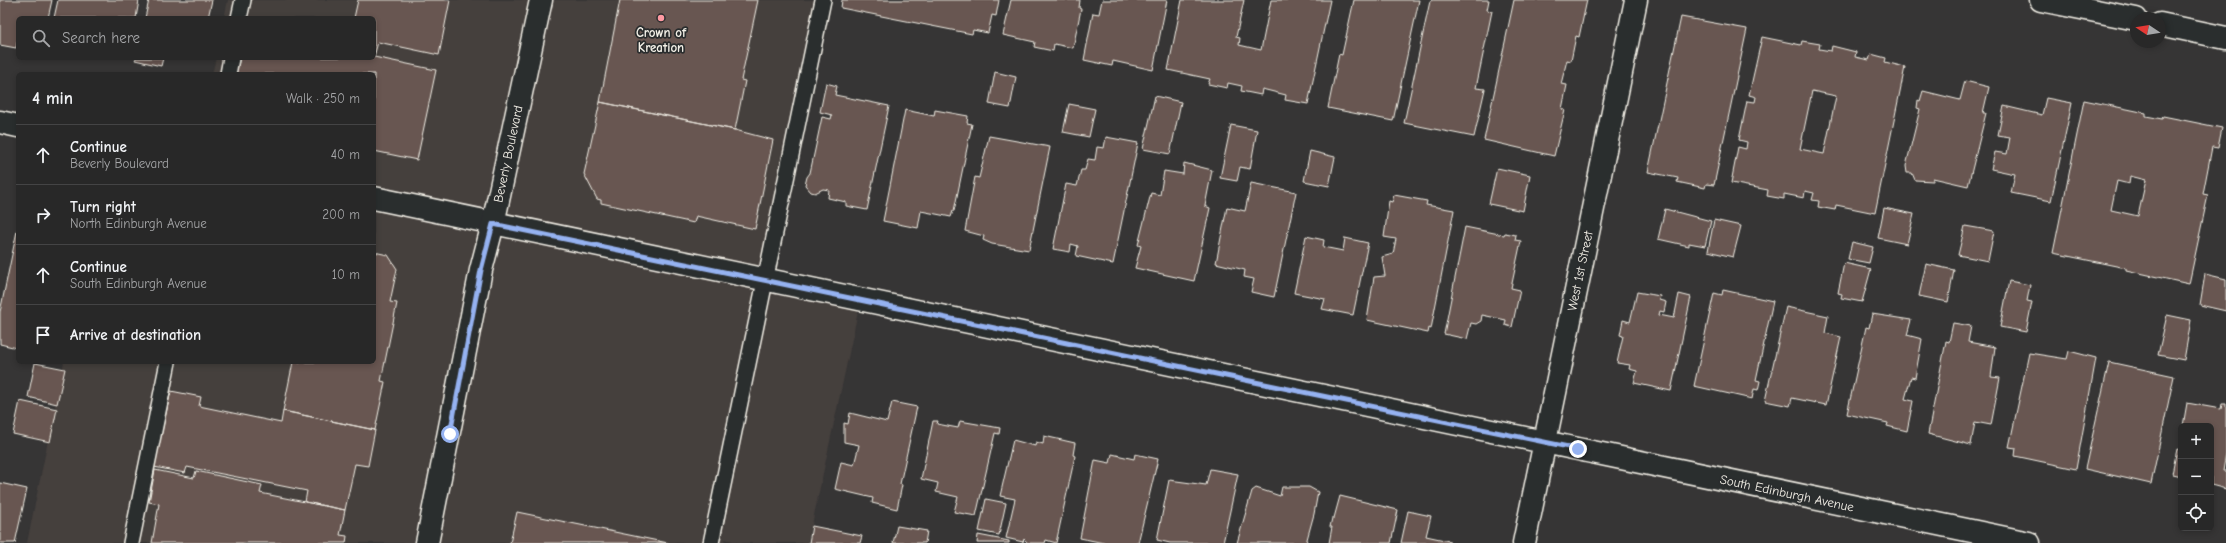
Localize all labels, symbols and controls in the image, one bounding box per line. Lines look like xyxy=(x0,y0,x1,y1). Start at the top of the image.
north arrow xyxy=(2130,12,2166,48)
marker: Crown of Kreation xyxy=(656,13,666,23)
search box xyxy=(16,16,376,60)
place label: Crown of Kreation xyxy=(636,25,687,55)
icon: search xyxy=(30,27,52,49)
text: Search here xyxy=(62,29,140,47)
text: 4 min xyxy=(32,89,73,108)
text: Walk · 250 m xyxy=(286,91,360,106)
street label: Beverly Boulevard xyxy=(490,104,526,204)
text: Continue xyxy=(70,138,127,156)
icon: ahead xyxy=(32,144,54,166)
text: 40 m xyxy=(331,147,360,162)
text: Beverly Boulevard xyxy=(70,156,169,171)
text: Turn right xyxy=(70,198,136,216)
icon: right xyxy=(32,204,54,226)
text: 200 m xyxy=(322,207,360,222)
text: North Edinburgh Avenue xyxy=(70,216,207,231)
street label: West 1st Street xyxy=(1564,228,1596,312)
text: Continue xyxy=(70,258,127,276)
icon: ahead xyxy=(32,264,54,286)
text: 10 m xyxy=(332,267,360,282)
text: South Edinburgh Avenue xyxy=(70,276,207,291)
icon: arrive xyxy=(32,324,54,346)
text: Arrive at destination xyxy=(70,326,201,344)
map controls xyxy=(2178,423,2214,531)
button: + xyxy=(2178,423,2214,459)
route start xyxy=(441,425,459,443)
route end xyxy=(1569,440,1587,458)
button: − xyxy=(2178,459,2214,495)
street label: South Edinburgh Avenue xyxy=(1719,471,1856,515)
button: locate xyxy=(2178,495,2214,531)

